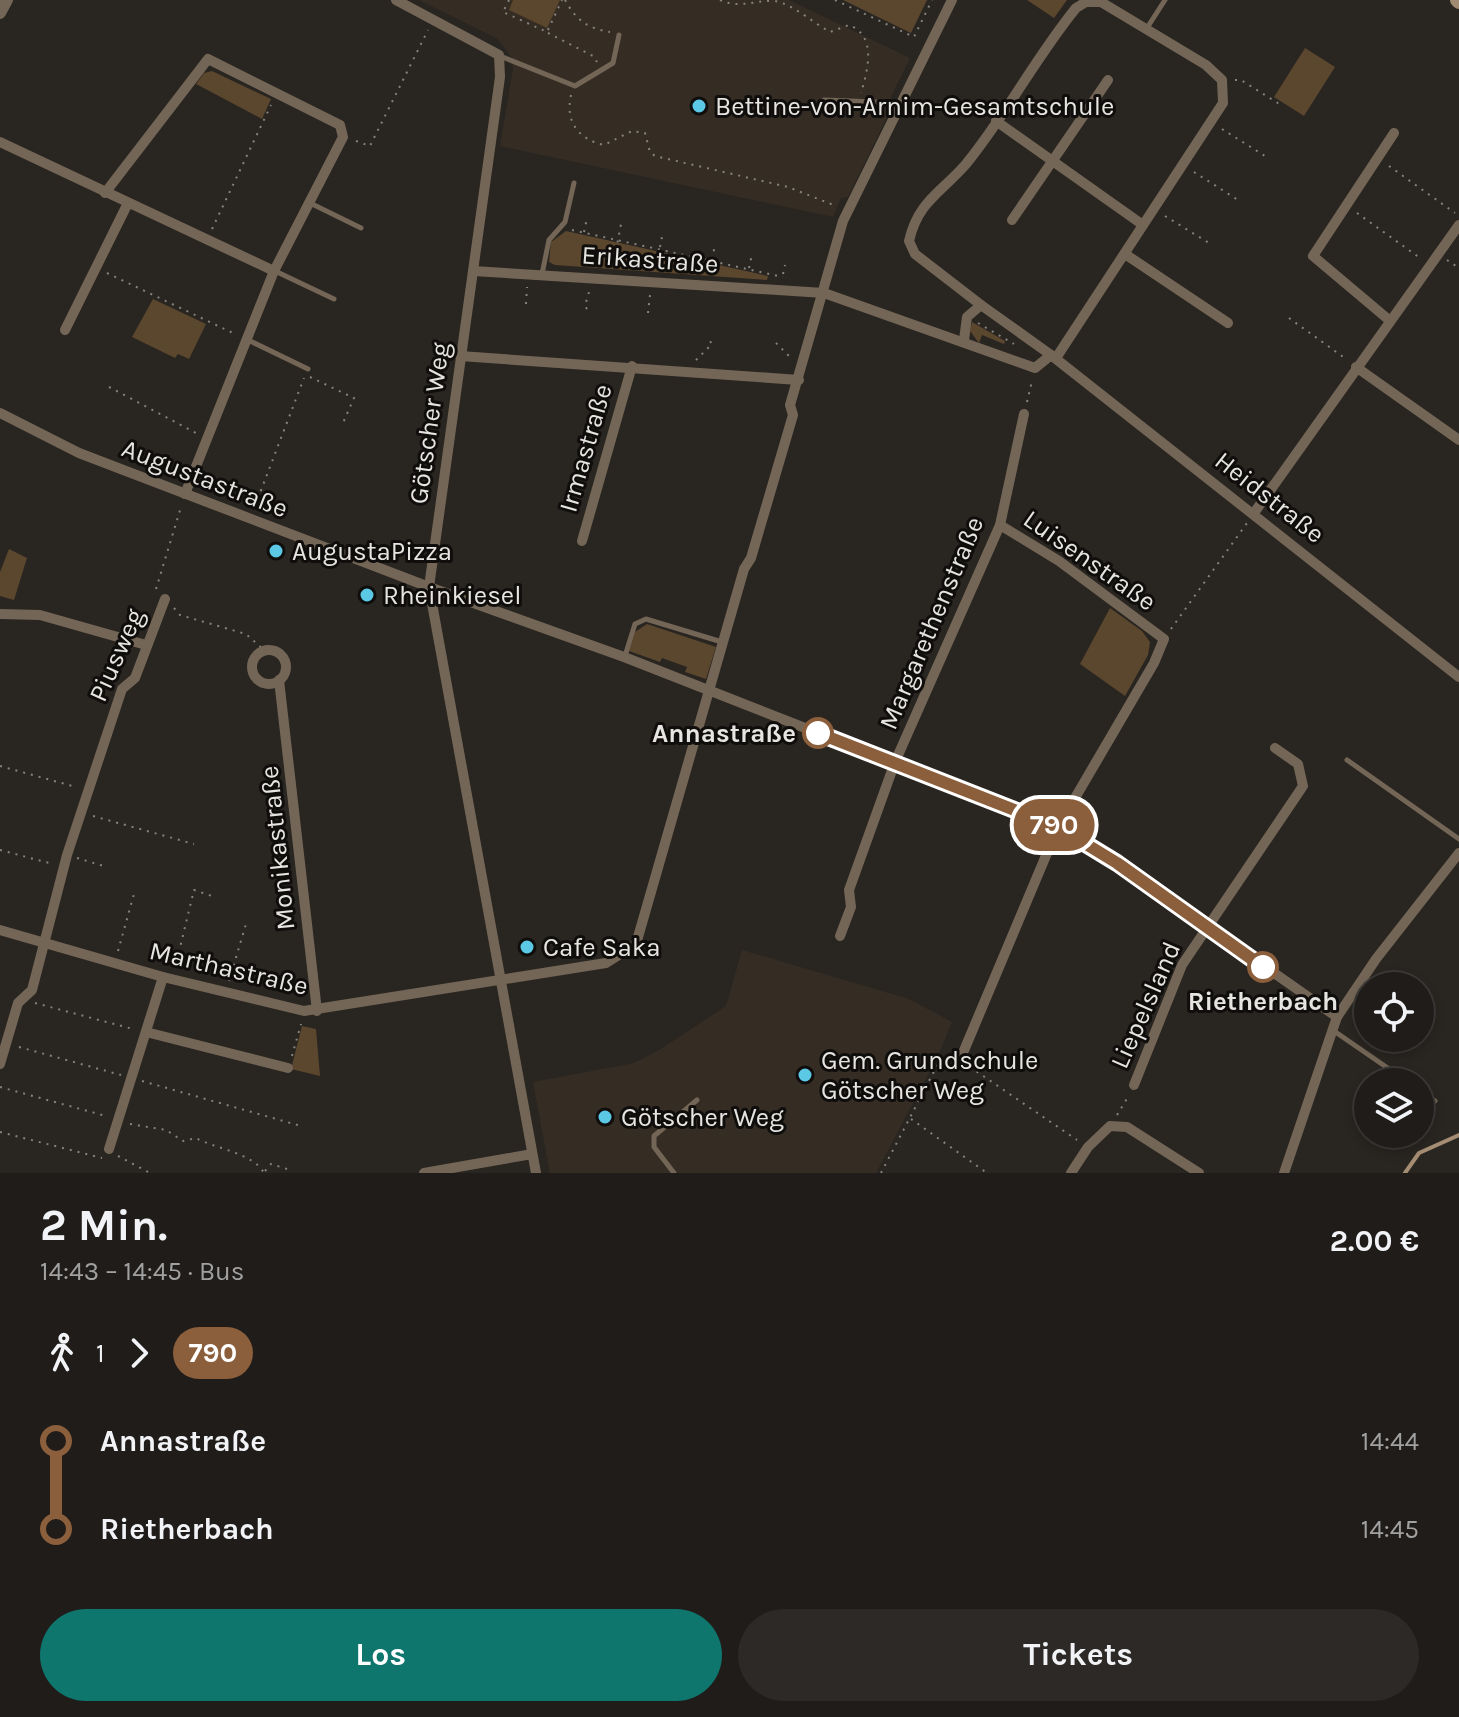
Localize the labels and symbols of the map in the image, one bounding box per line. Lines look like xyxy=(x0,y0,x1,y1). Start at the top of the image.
place label: Bettine-von-Arnim-Gesamtschule xyxy=(715,91,1114,122)
marker: Bettine-von-Arnim-Gesamtschule xyxy=(690,97,708,115)
street label: Erikastraße xyxy=(580,239,719,280)
street label: Götscher Weg xyxy=(403,340,456,506)
street label: Irmastraße xyxy=(552,381,619,516)
street label: Augustastraße xyxy=(117,433,292,524)
street label: Heidstraße xyxy=(1209,445,1331,550)
street label: Luisenstraße xyxy=(1017,503,1162,618)
street label: Margarethenstraße xyxy=(873,512,990,734)
place label: AugustaPizza xyxy=(292,536,452,567)
marker: AugustaPizza xyxy=(267,542,285,560)
place label: Rheinkiesel xyxy=(383,580,521,611)
marker: Rheinkiesel xyxy=(358,586,376,604)
street label: Piusweg xyxy=(82,604,151,706)
place label: Annastraße xyxy=(652,718,796,749)
marker: Annastraße xyxy=(803,718,833,748)
street label: Monikastraße xyxy=(253,764,302,932)
line badge: 790 xyxy=(1008,799,1100,851)
place label: Cafe Saka xyxy=(543,932,661,963)
street label: Marthastraße xyxy=(146,935,311,1002)
street label: Liepelsland xyxy=(1104,937,1187,1073)
marker: Cafe Saka xyxy=(518,938,536,956)
marker: Rietherbach xyxy=(1248,952,1278,982)
place label: Rietherbach xyxy=(1188,986,1338,1017)
place label: Gem. Grundschule Götscher Weg xyxy=(821,1045,1038,1106)
marker: Gem. Grundschule Götscher Weg xyxy=(796,1066,814,1084)
place label: Götscher Weg xyxy=(621,1102,784,1133)
marker: Götscher Weg xyxy=(596,1108,614,1126)

